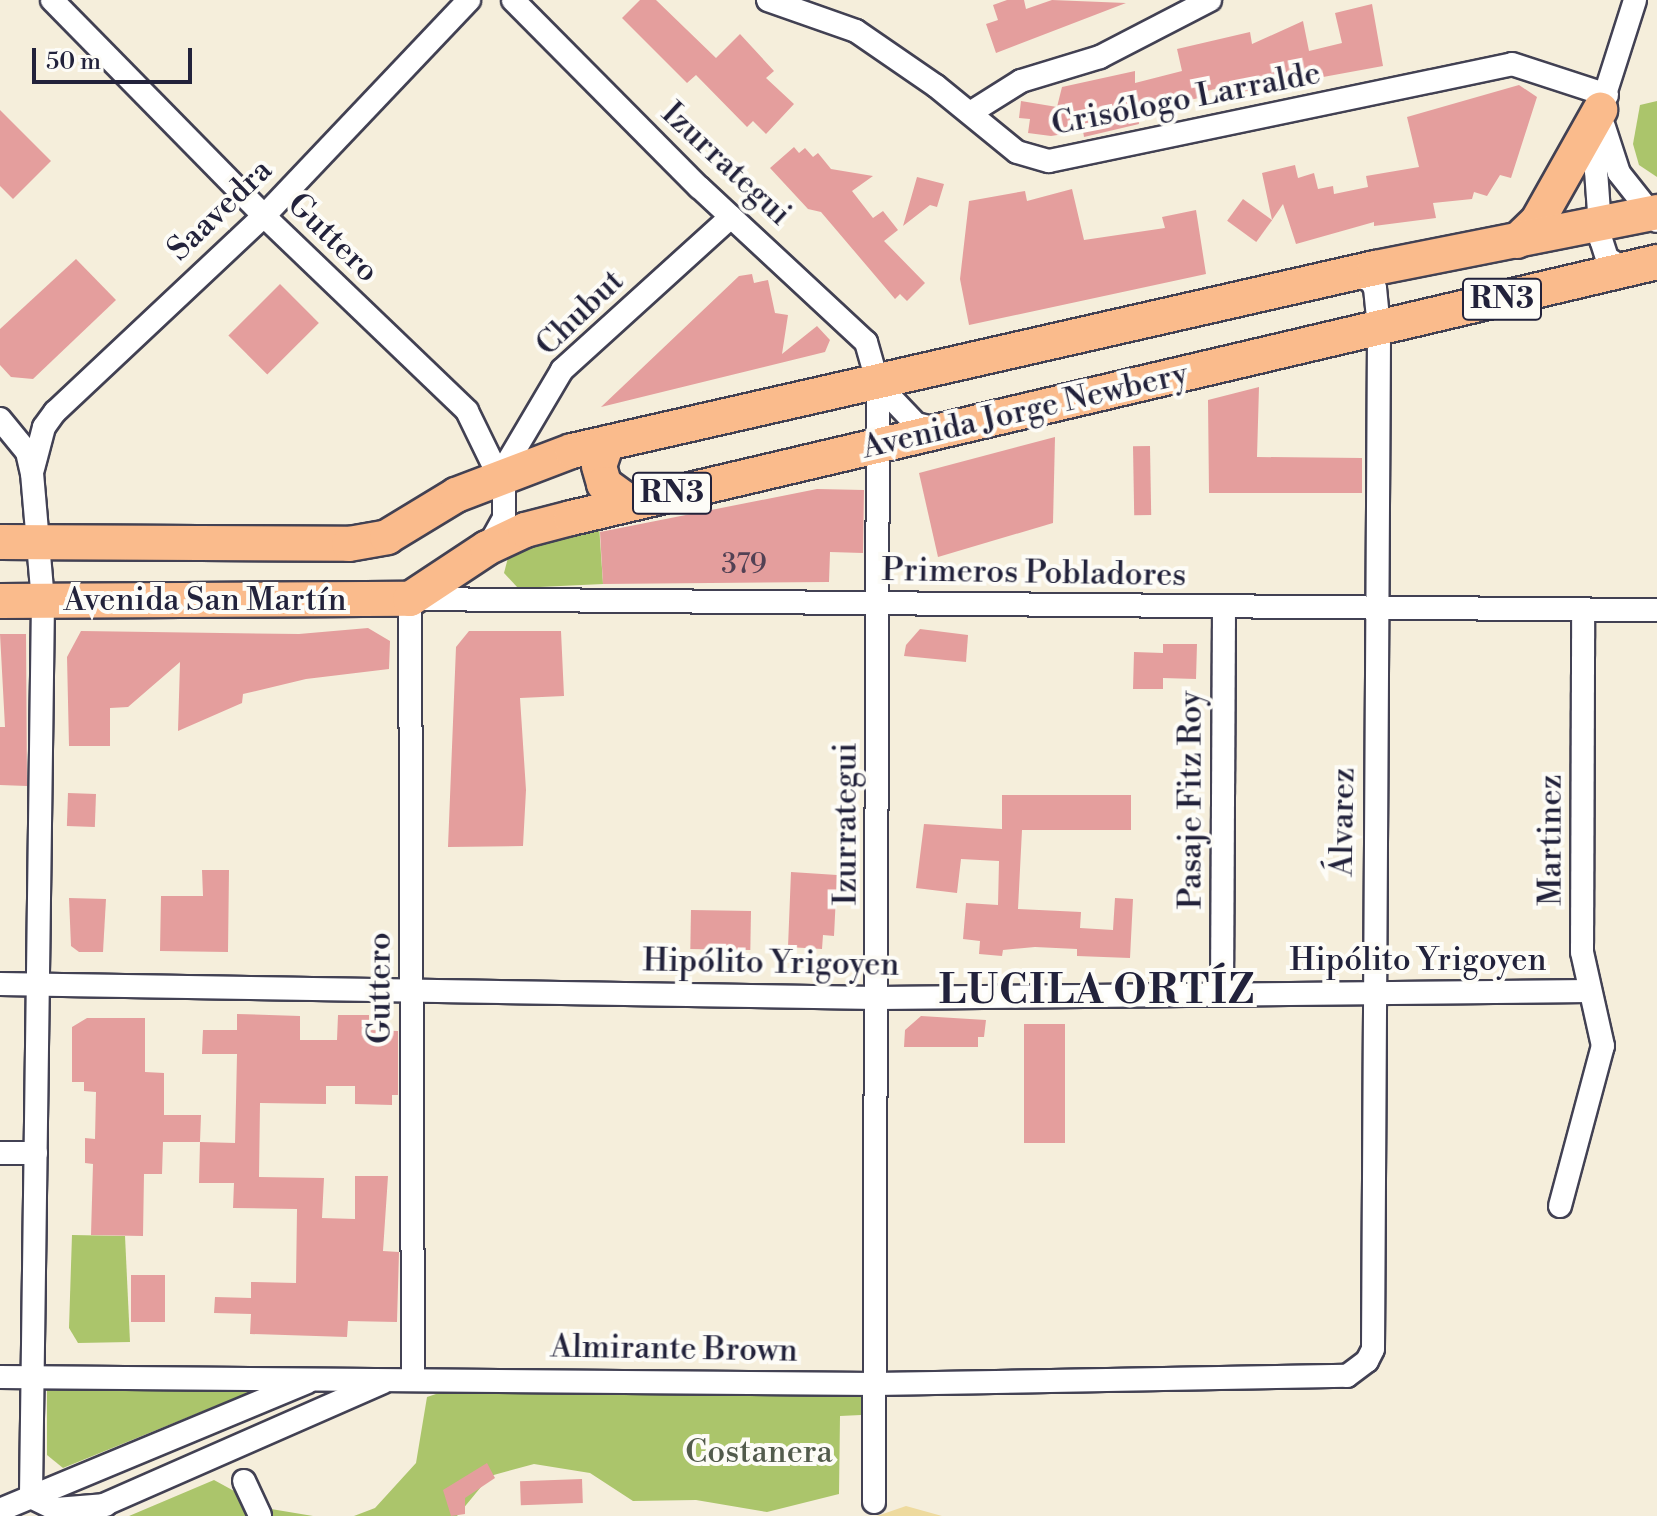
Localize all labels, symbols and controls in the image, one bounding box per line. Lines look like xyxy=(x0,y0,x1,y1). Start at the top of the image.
scale bar xyxy=(36,32,196,82)
text: 50 m xyxy=(46,47,101,77)
street label: Crisólogo Larralde xyxy=(1048,54,1324,144)
street label: Izurrategui xyxy=(653,94,799,234)
street label: Saavedra xyxy=(160,151,280,269)
street label: Guttero xyxy=(279,185,387,291)
street label: Chubut xyxy=(528,262,632,364)
road number: RN3 xyxy=(1462,273,1542,325)
street label: Avenida Jorge Newbery xyxy=(858,355,1192,467)
road number: RN3 xyxy=(632,467,712,519)
house number: 379 xyxy=(721,548,767,582)
street label: Primeros Pobladores xyxy=(881,551,1187,595)
street label: Avenida San Martín xyxy=(64,581,346,619)
street label: Pasaje Fitz Roy xyxy=(1172,691,1210,909)
street label: Izurrategui xyxy=(827,743,865,905)
street label: Álvarez xyxy=(1323,767,1363,877)
street label: Martinez xyxy=(1532,774,1570,906)
street label: Guttero xyxy=(361,932,399,1044)
street label: Hipólito Yrigoyen xyxy=(1290,941,1546,979)
street label: Hipólito Yrigoyen xyxy=(642,942,900,984)
district label: LUCILA ORTÍZ xyxy=(939,967,1255,1015)
street label: Almirante Brown xyxy=(550,1328,798,1370)
park label: Costanera xyxy=(685,1433,833,1471)

